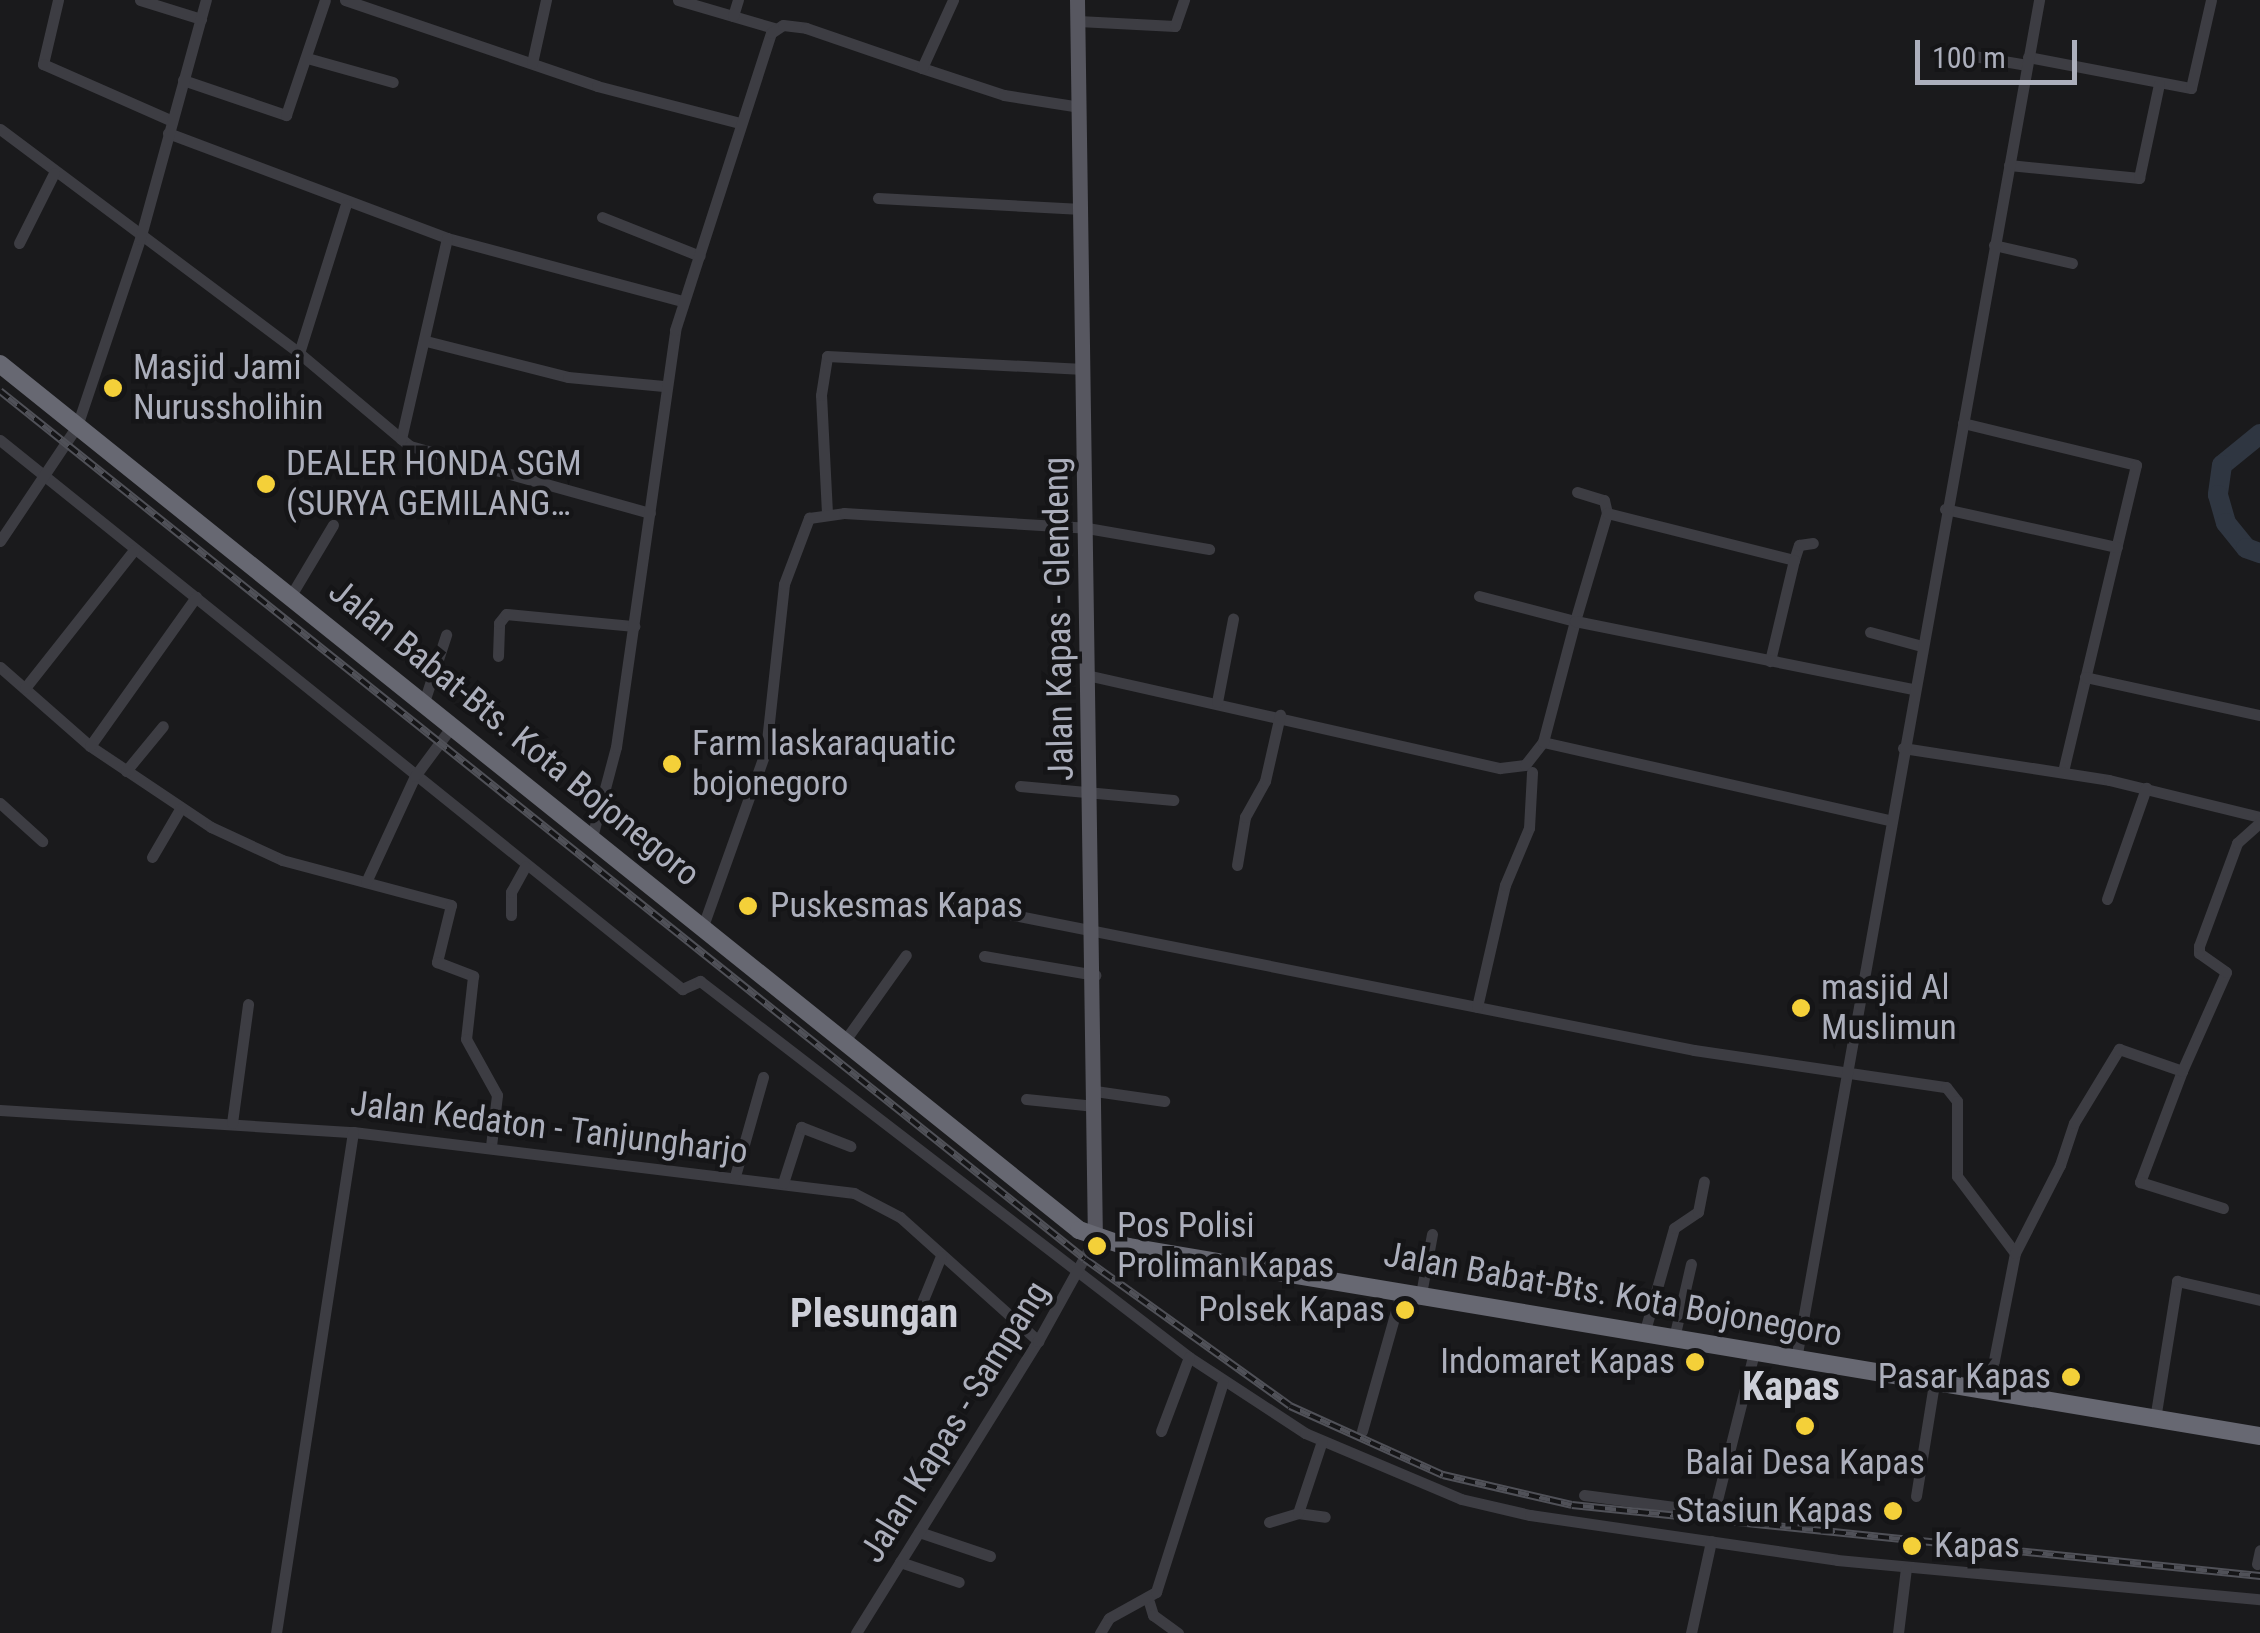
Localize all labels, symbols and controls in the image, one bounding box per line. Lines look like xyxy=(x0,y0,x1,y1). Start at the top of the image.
scale bar xyxy=(1920,20,2082,82)
text: 100 m xyxy=(1932,40,2006,75)
place label: Masjid Jami Nurussholihin xyxy=(133,347,324,429)
marker: Masjid Jami Nurussholihin xyxy=(102,377,124,399)
place label: DEALER HONDA SGM (SURYA GEMILANG… xyxy=(286,443,582,525)
street label: Jalan Kapas - Glendeng xyxy=(1035,457,1083,781)
marker: DEALER HONDA SGM (SURYA GEMILANG… xyxy=(255,473,277,495)
street label: Jalan Babat-Bts. Kota Bojonegoro xyxy=(320,570,708,896)
place label: Farm laskaraquatic bojonegoro xyxy=(692,723,956,805)
marker: Farm laskaraquatic bojonegoro xyxy=(661,753,683,775)
place label: Puskesmas Kapas xyxy=(770,885,1023,927)
marker: Puskesmas Kapas xyxy=(735,893,761,919)
place label: masjid Al Muslimun xyxy=(1821,967,1957,1049)
marker: masjid Al Muslimun xyxy=(1790,997,1812,1019)
street label: Jalan Kedaton - Tanjungharjo xyxy=(348,1083,750,1173)
place label: Pos Polisi Proliman Kapas xyxy=(1117,1205,1334,1287)
street label: Jalan Babat-Bts. Kota Bojonegoro xyxy=(1381,1234,1845,1356)
marker: Pos Polisi Proliman Kapas xyxy=(1086,1235,1108,1257)
street label: Jalan Kapas - Sampang xyxy=(851,1274,1059,1570)
place label: Polsek Kapas xyxy=(1198,1289,1385,1331)
district label: Plesungan xyxy=(790,1290,958,1338)
marker: Polsek Kapas xyxy=(1394,1299,1416,1321)
place label: Indomaret Kapas xyxy=(1440,1341,1675,1383)
marker: Indomaret Kapas xyxy=(1684,1351,1706,1373)
place label: Pasar Kapas xyxy=(1878,1356,2051,1398)
district label: Kapas xyxy=(1742,1363,1840,1411)
marker: Pasar Kapas xyxy=(2060,1366,2082,1388)
marker: Balai Desa Kapas xyxy=(1794,1415,1816,1437)
place label: Balai Desa Kapas xyxy=(1685,1442,1925,1484)
place label: Stasiun Kapas xyxy=(1676,1490,1873,1532)
marker: Stasiun Kapas xyxy=(1882,1500,1904,1522)
place label: Kapas xyxy=(1934,1525,2020,1567)
marker: Kapas xyxy=(1899,1533,1925,1559)

